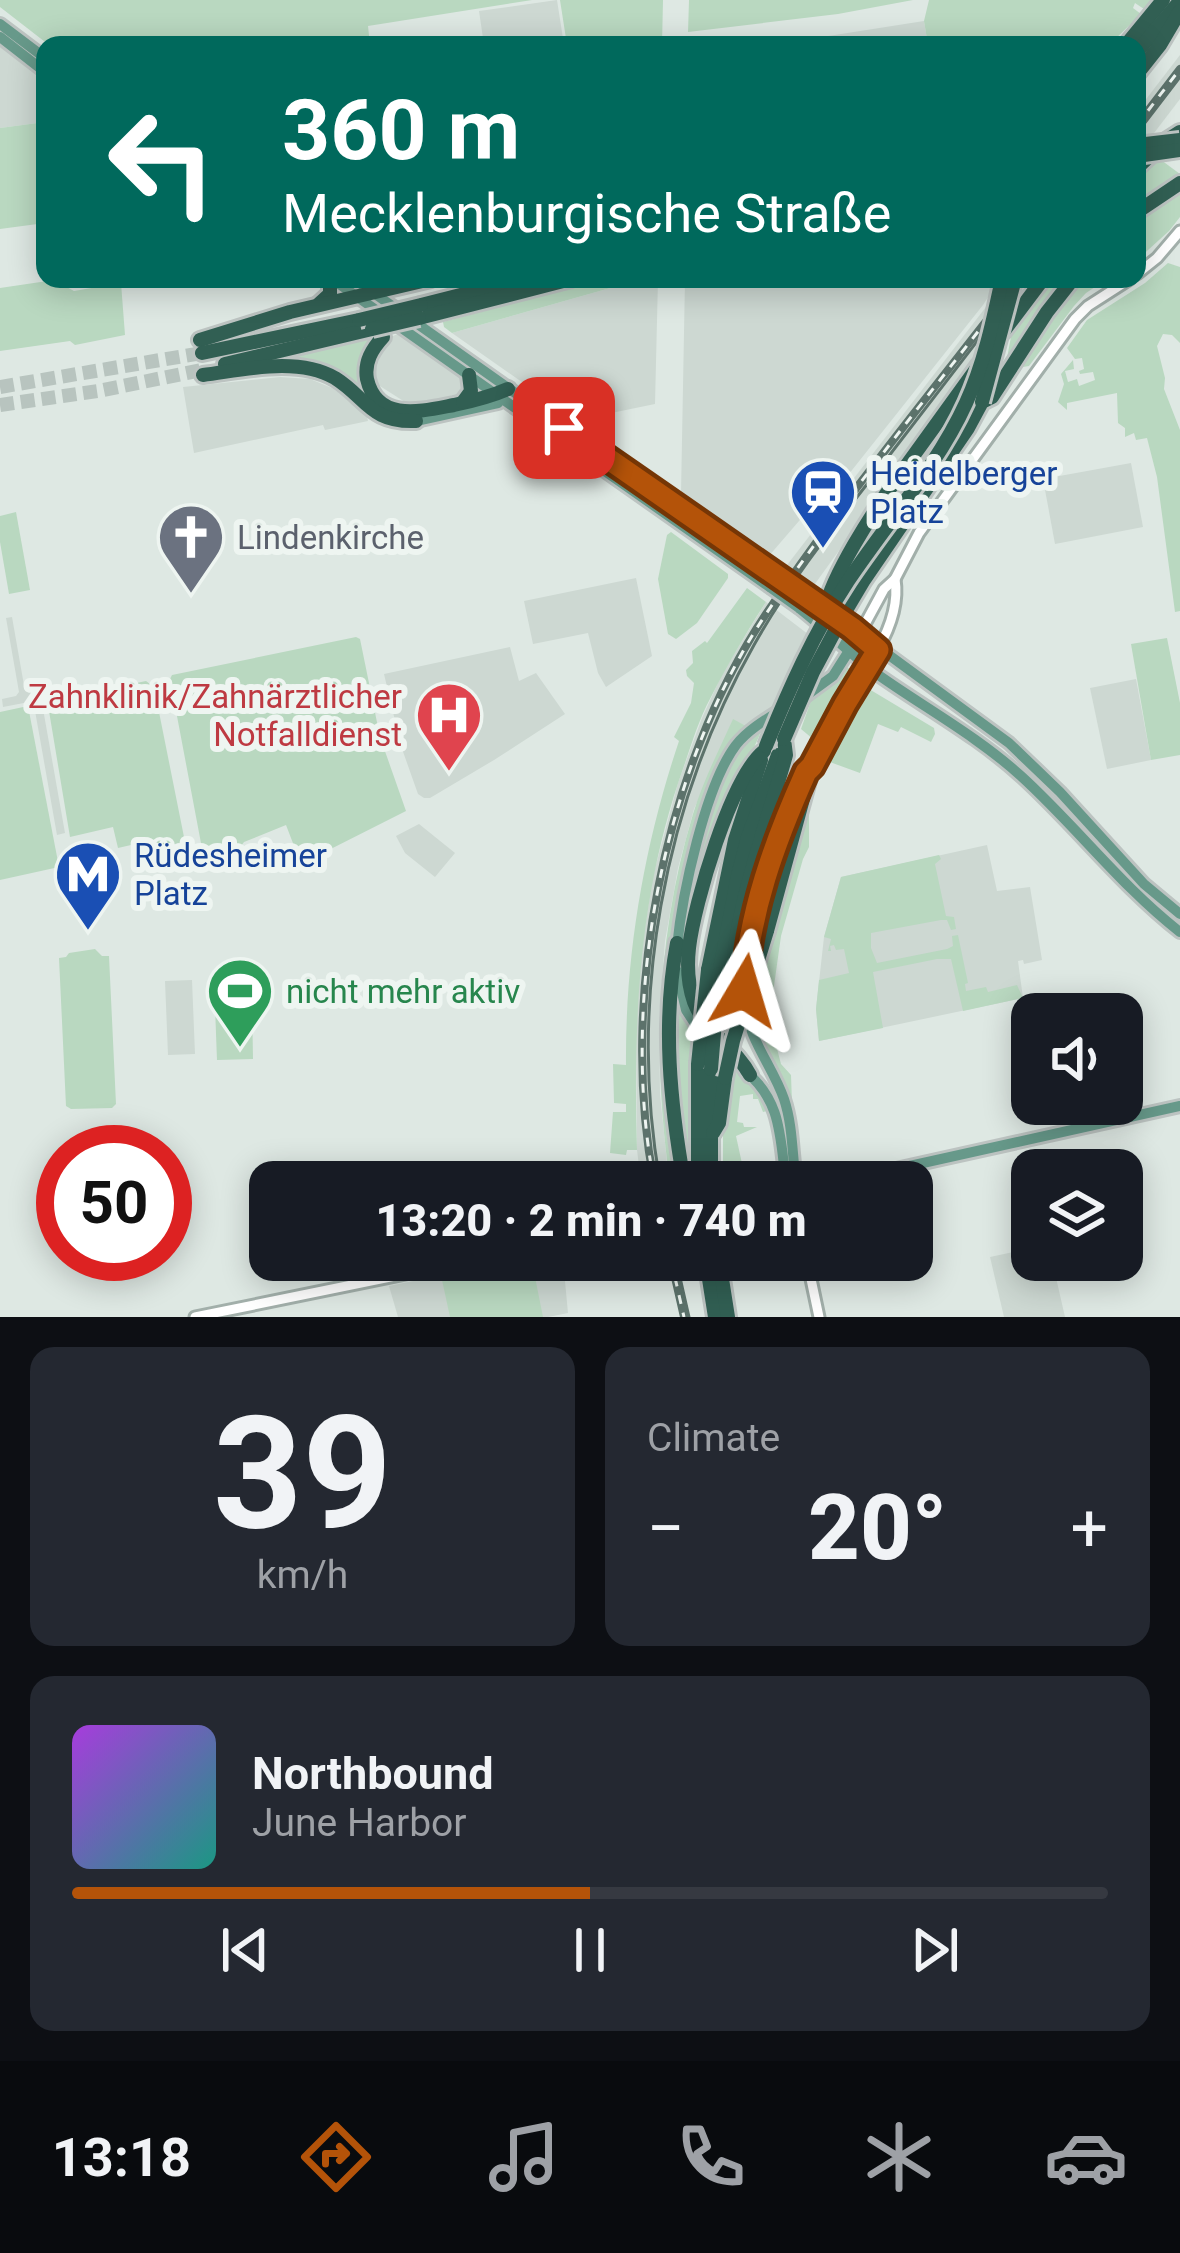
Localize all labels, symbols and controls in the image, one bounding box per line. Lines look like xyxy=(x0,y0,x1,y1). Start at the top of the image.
text: 360 m xyxy=(282,81,520,180)
icon: left xyxy=(84,84,240,240)
text: Mecklenburgische Straße xyxy=(282,182,891,245)
pin xyxy=(513,377,615,479)
icon: arrive xyxy=(531,395,597,461)
place label: Heidelberger Platz xyxy=(870,454,1057,531)
station icon: Heidelberger Platz xyxy=(788,457,858,551)
church icon: Lindenkirche xyxy=(156,502,226,596)
place label: Lindenkirche xyxy=(237,518,424,557)
place label: Zahnklinik/Zahnärztlicher Notfalldienst xyxy=(28,677,402,754)
hospital icon: Zahnklinik/Zahnärztlicher Notfalldienst xyxy=(414,680,484,774)
place label: Rüdesheimer Platz xyxy=(134,836,327,913)
metro station icon: Rüdesheimer Platz xyxy=(53,839,123,933)
position arrow xyxy=(681,928,807,1054)
sports icon: nicht mehr aktiv xyxy=(205,956,275,1050)
place label: nicht mehr aktiv xyxy=(286,972,520,1011)
map controls xyxy=(1011,993,1143,1281)
button: sound xyxy=(1011,993,1143,1125)
speed limit sign: 50 xyxy=(36,1125,192,1281)
button: layers xyxy=(1011,1149,1143,1281)
text: 13:20 · 2 min · 740 m xyxy=(375,1194,807,1247)
text: 39 xyxy=(213,1382,392,1565)
text: Climate xyxy=(647,1415,780,1461)
text: 20° xyxy=(808,1476,947,1581)
text: − xyxy=(647,1490,685,1567)
text: + xyxy=(1071,1490,1108,1567)
text: km/h xyxy=(257,1552,348,1598)
text: Northbound xyxy=(252,1747,494,1800)
text: June Harbor xyxy=(252,1800,467,1846)
icon: previous xyxy=(212,1917,278,1983)
icon: pause xyxy=(557,1917,623,1983)
icon: next xyxy=(902,1917,968,1983)
icon: directions xyxy=(294,2115,378,2199)
icon: music xyxy=(482,2115,566,2199)
icon: phone xyxy=(669,2115,753,2199)
icon: climate xyxy=(857,2115,941,2199)
icon: car xyxy=(1044,2115,1128,2199)
text: 13:18 xyxy=(52,2126,191,2189)

